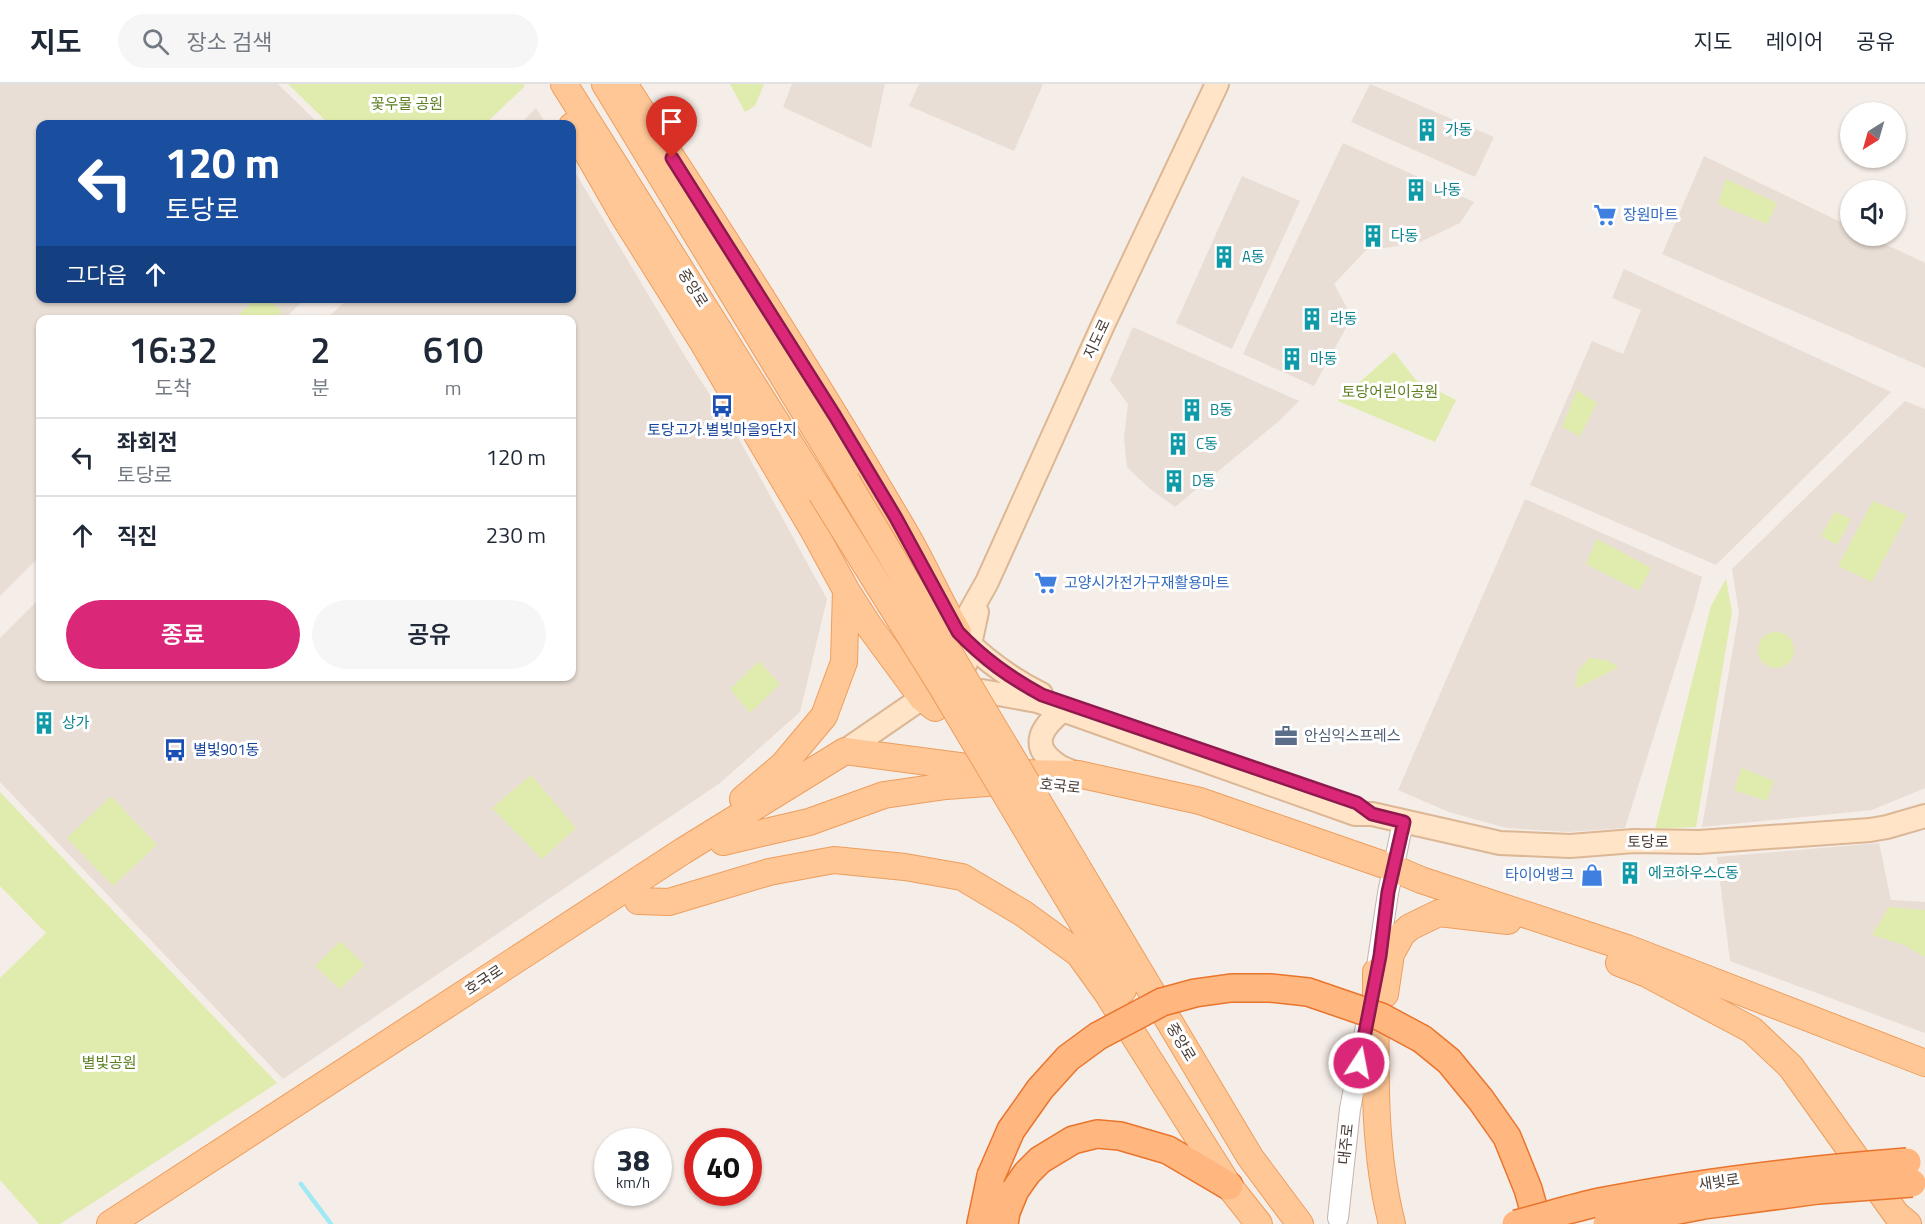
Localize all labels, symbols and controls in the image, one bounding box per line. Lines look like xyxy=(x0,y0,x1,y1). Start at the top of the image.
search box xyxy=(118,14,538,68)
text: 지도 xyxy=(30,20,82,63)
icon: search xyxy=(139,25,172,58)
text: 장소 검색 xyxy=(187,25,272,59)
text: 지도 xyxy=(1694,25,1732,57)
text: 레이어 xyxy=(1765,25,1823,57)
text: 공유 xyxy=(1856,25,1895,57)
park label: 꽃우물 공원 xyxy=(371,92,443,115)
pin xyxy=(646,96,697,158)
north arrow xyxy=(1840,102,1906,168)
map controls xyxy=(1840,102,1906,246)
icon: arrive xyxy=(655,105,688,138)
building icon: 가동 xyxy=(1414,117,1440,143)
place label: 가동 xyxy=(1445,118,1473,141)
text: 120 m xyxy=(165,130,280,194)
icon: left xyxy=(66,144,144,222)
building icon: 나동 xyxy=(1403,177,1429,203)
place label: 나동 xyxy=(1434,178,1462,201)
button: sound xyxy=(1840,180,1906,246)
text: 토당로 xyxy=(165,188,240,229)
supermarket icon: 장원마트 xyxy=(1592,202,1618,228)
place label: 장원마트 xyxy=(1623,203,1678,226)
building icon: 다동 xyxy=(1360,223,1386,249)
place label: 다동 xyxy=(1391,224,1419,247)
building icon: A동 xyxy=(1211,244,1237,270)
place label: A동 xyxy=(1242,245,1265,268)
text: 그다음 xyxy=(66,258,127,292)
icon: ahead xyxy=(139,258,172,291)
street label: 중앙로 xyxy=(673,264,714,311)
building icon: 라동 xyxy=(1299,306,1325,332)
place label: 라동 xyxy=(1330,307,1358,330)
street label: 지도로 xyxy=(1077,315,1116,362)
text: 16:32 xyxy=(129,322,218,377)
text: 2 xyxy=(310,322,330,377)
text: 610 xyxy=(423,322,483,377)
building icon: 마동 xyxy=(1279,346,1305,372)
place label: 마동 xyxy=(1310,347,1338,370)
text: 도착 xyxy=(155,372,192,403)
text: 분 xyxy=(311,372,330,403)
text: m xyxy=(445,372,462,403)
park label: 토당어린이공원 xyxy=(1342,380,1438,403)
bus stop icon: 토당고가.별빛마을9단지 xyxy=(709,393,735,419)
building icon: B동 xyxy=(1179,397,1205,423)
place label: B동 xyxy=(1210,398,1233,421)
place label: 토당고가.별빛마을9단지 xyxy=(647,418,797,441)
text: 좌회전 xyxy=(117,425,178,459)
building icon: C동 xyxy=(1165,431,1191,457)
place label: C동 xyxy=(1196,432,1218,455)
text: 120 m xyxy=(486,440,546,474)
icon: left xyxy=(66,441,99,474)
text: 토당로 xyxy=(117,459,172,490)
building icon: D동 xyxy=(1161,468,1187,494)
place label: D동 xyxy=(1192,469,1215,492)
text: 230 m xyxy=(486,518,546,552)
icon: ahead xyxy=(66,519,99,552)
text: 직진 xyxy=(117,519,157,553)
supermarket icon: 고양시가전가구재활용마트 xyxy=(1033,570,1059,596)
place label: 고양시가전가구재활용마트 xyxy=(1064,571,1230,594)
button: 종료 xyxy=(66,600,300,669)
button: 공유 xyxy=(312,600,546,669)
building icon: 상가 xyxy=(31,710,57,736)
place label: 상가 xyxy=(62,711,90,734)
office icon: 안심익스프레스 xyxy=(1273,723,1299,749)
place label: 안심익스프레스 xyxy=(1304,724,1401,747)
bus stop icon: 별빛901동 xyxy=(162,737,188,763)
place label: 별빛901동 xyxy=(193,738,260,761)
street label: 호국로 xyxy=(1038,772,1082,799)
street label: 토당로 xyxy=(1627,830,1669,853)
building icon: 에코하우스C동 xyxy=(1617,860,1643,886)
place label: 에코하우스C동 xyxy=(1648,861,1739,884)
shop icon: 타이어뱅크 xyxy=(1579,862,1605,888)
place label: 타이어뱅크 xyxy=(1505,863,1574,886)
street label: 호국로 xyxy=(460,959,507,1001)
street label: 중앙로 xyxy=(1161,1018,1202,1065)
position arrow xyxy=(1327,1031,1391,1095)
park label: 별빛공원 xyxy=(81,1051,137,1074)
street label: 대주로 xyxy=(1332,1122,1359,1166)
speed limit sign: 40 xyxy=(684,1128,762,1206)
text: 38 xyxy=(616,1137,650,1183)
street label: 새빛로 xyxy=(1697,1167,1741,1196)
text: km/h xyxy=(616,1171,650,1194)

